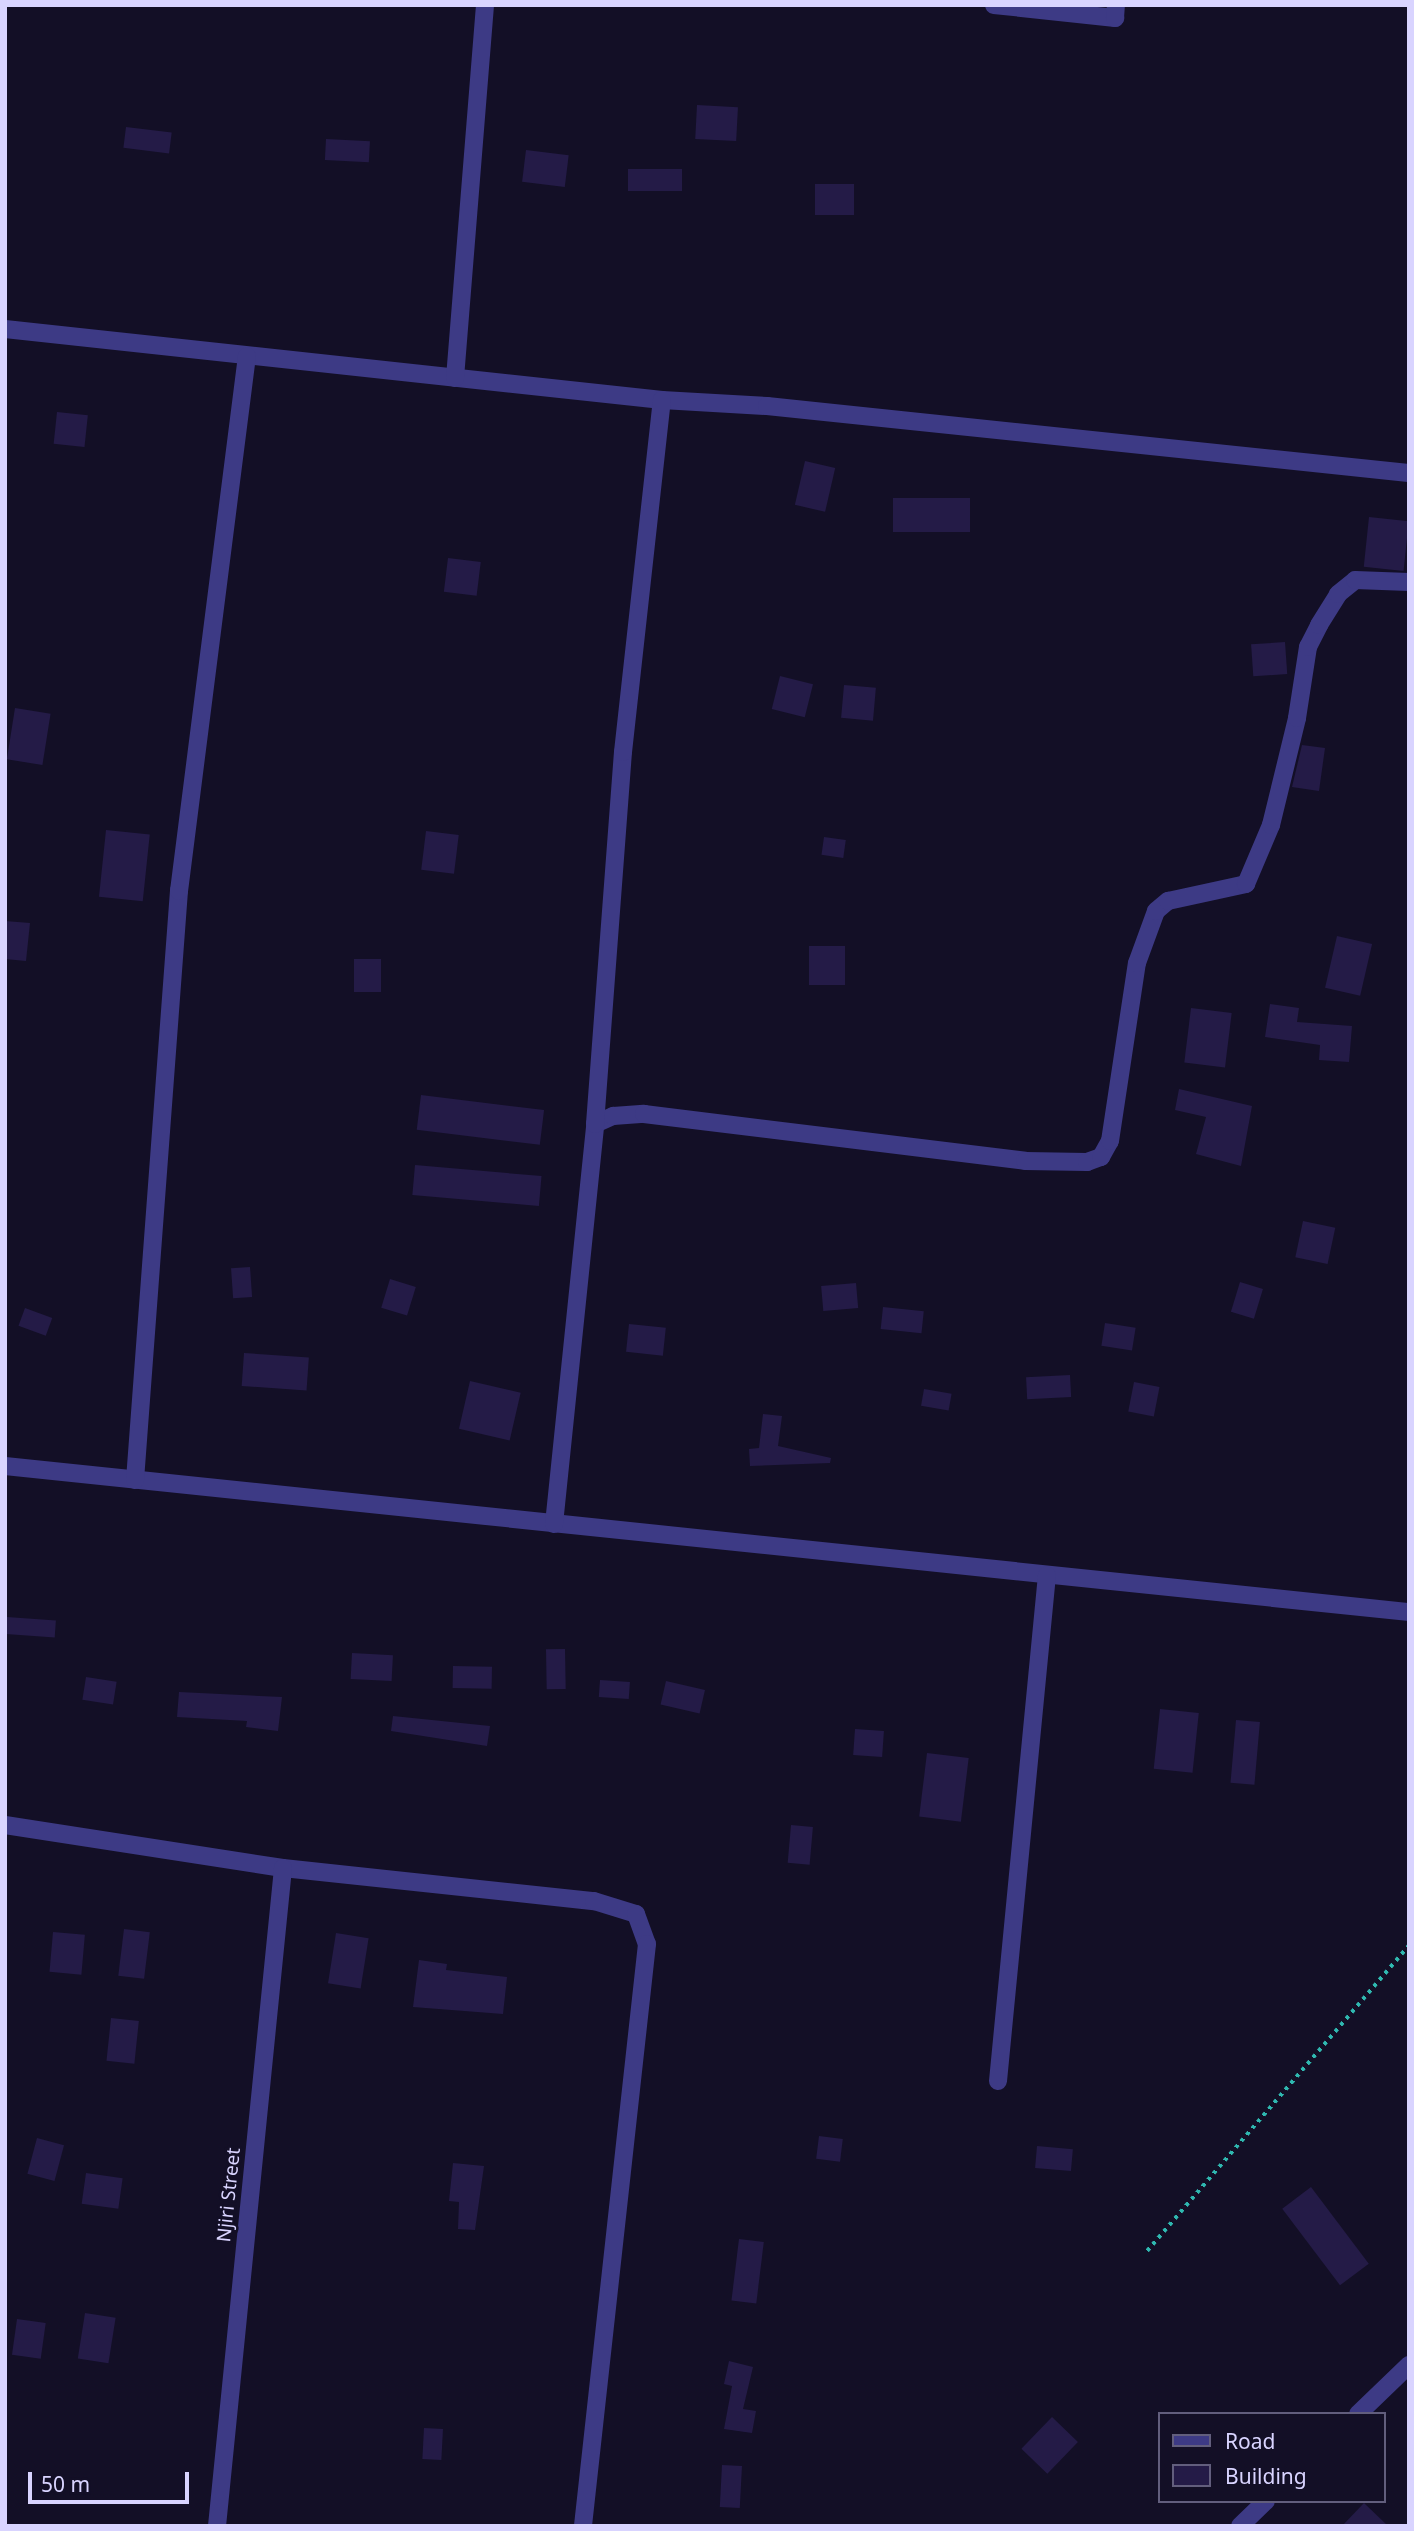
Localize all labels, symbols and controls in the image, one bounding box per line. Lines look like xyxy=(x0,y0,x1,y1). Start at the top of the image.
street label: Njiri Street xyxy=(213,2147,245,2243)
legend xyxy=(1158,2412,1386,2503)
text: Road xyxy=(1225,2427,1275,2455)
scale bar xyxy=(32,2458,192,2502)
text: Building xyxy=(1225,2462,1307,2490)
text: 50 m xyxy=(41,2470,90,2498)

